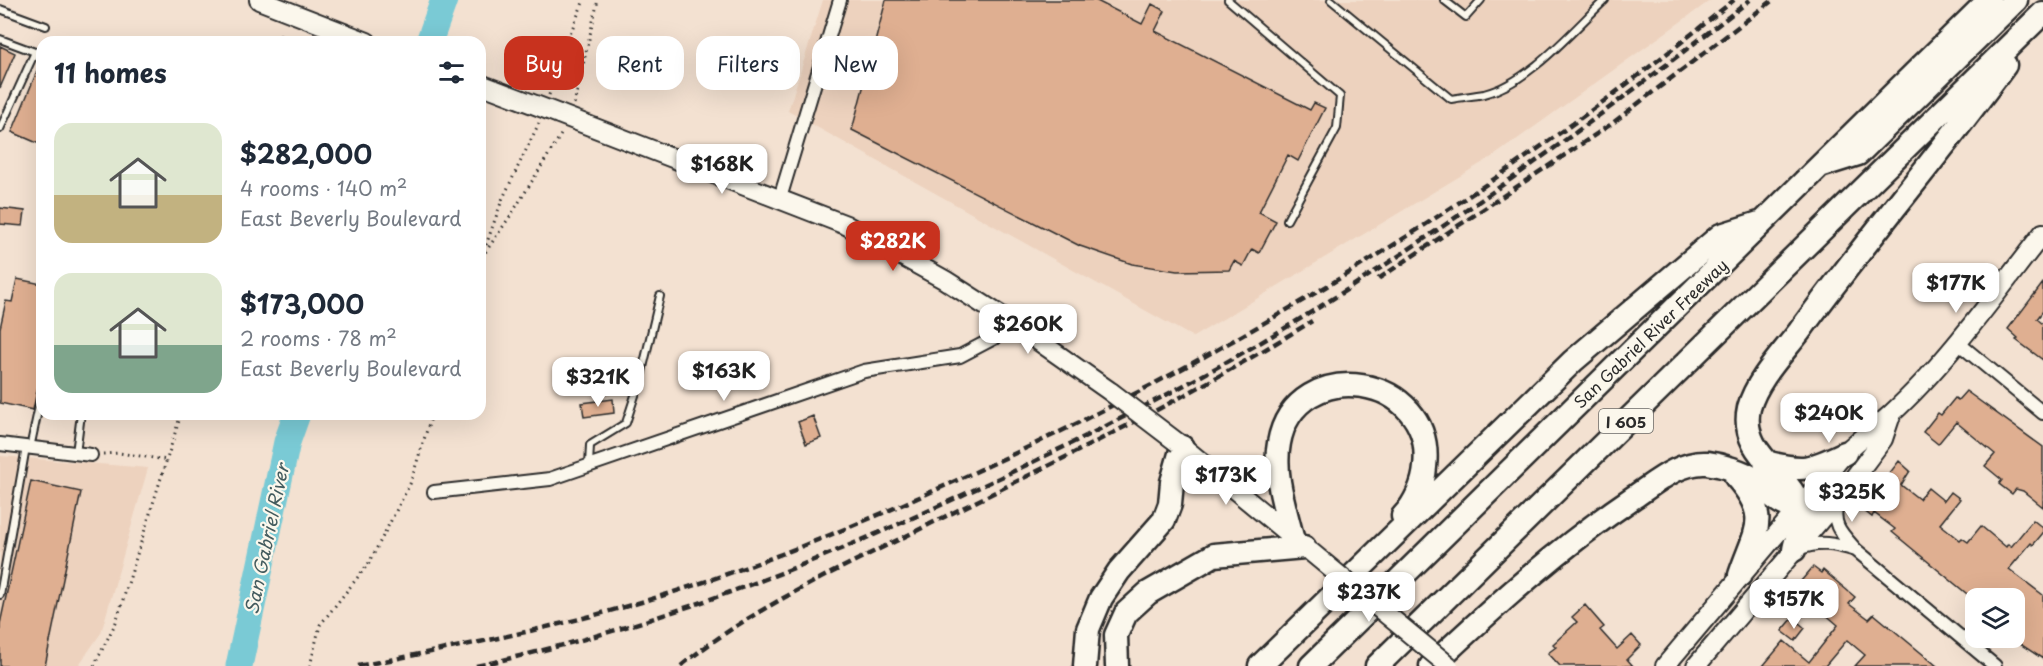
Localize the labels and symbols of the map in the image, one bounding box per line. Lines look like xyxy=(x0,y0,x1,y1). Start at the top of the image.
pin: $168K xyxy=(680,144,764,195)
pin: $282K xyxy=(851,221,935,272)
street label: San Gabriel River Freeway xyxy=(1568,253,1732,413)
pin: $177K xyxy=(1914,263,1998,314)
pin: $260K xyxy=(986,304,1070,355)
pin: $163K xyxy=(682,351,766,402)
pin: $321K xyxy=(556,357,640,408)
pin: $240K xyxy=(1787,393,1871,444)
road number: I 605 xyxy=(1599,409,1653,433)
pin: $173K xyxy=(1184,455,1268,506)
water label: San Gabriel River xyxy=(237,459,296,617)
pin: $325K xyxy=(1810,472,1894,523)
pin: $237K xyxy=(1327,572,1411,623)
pin: $157K xyxy=(1752,579,1836,630)

